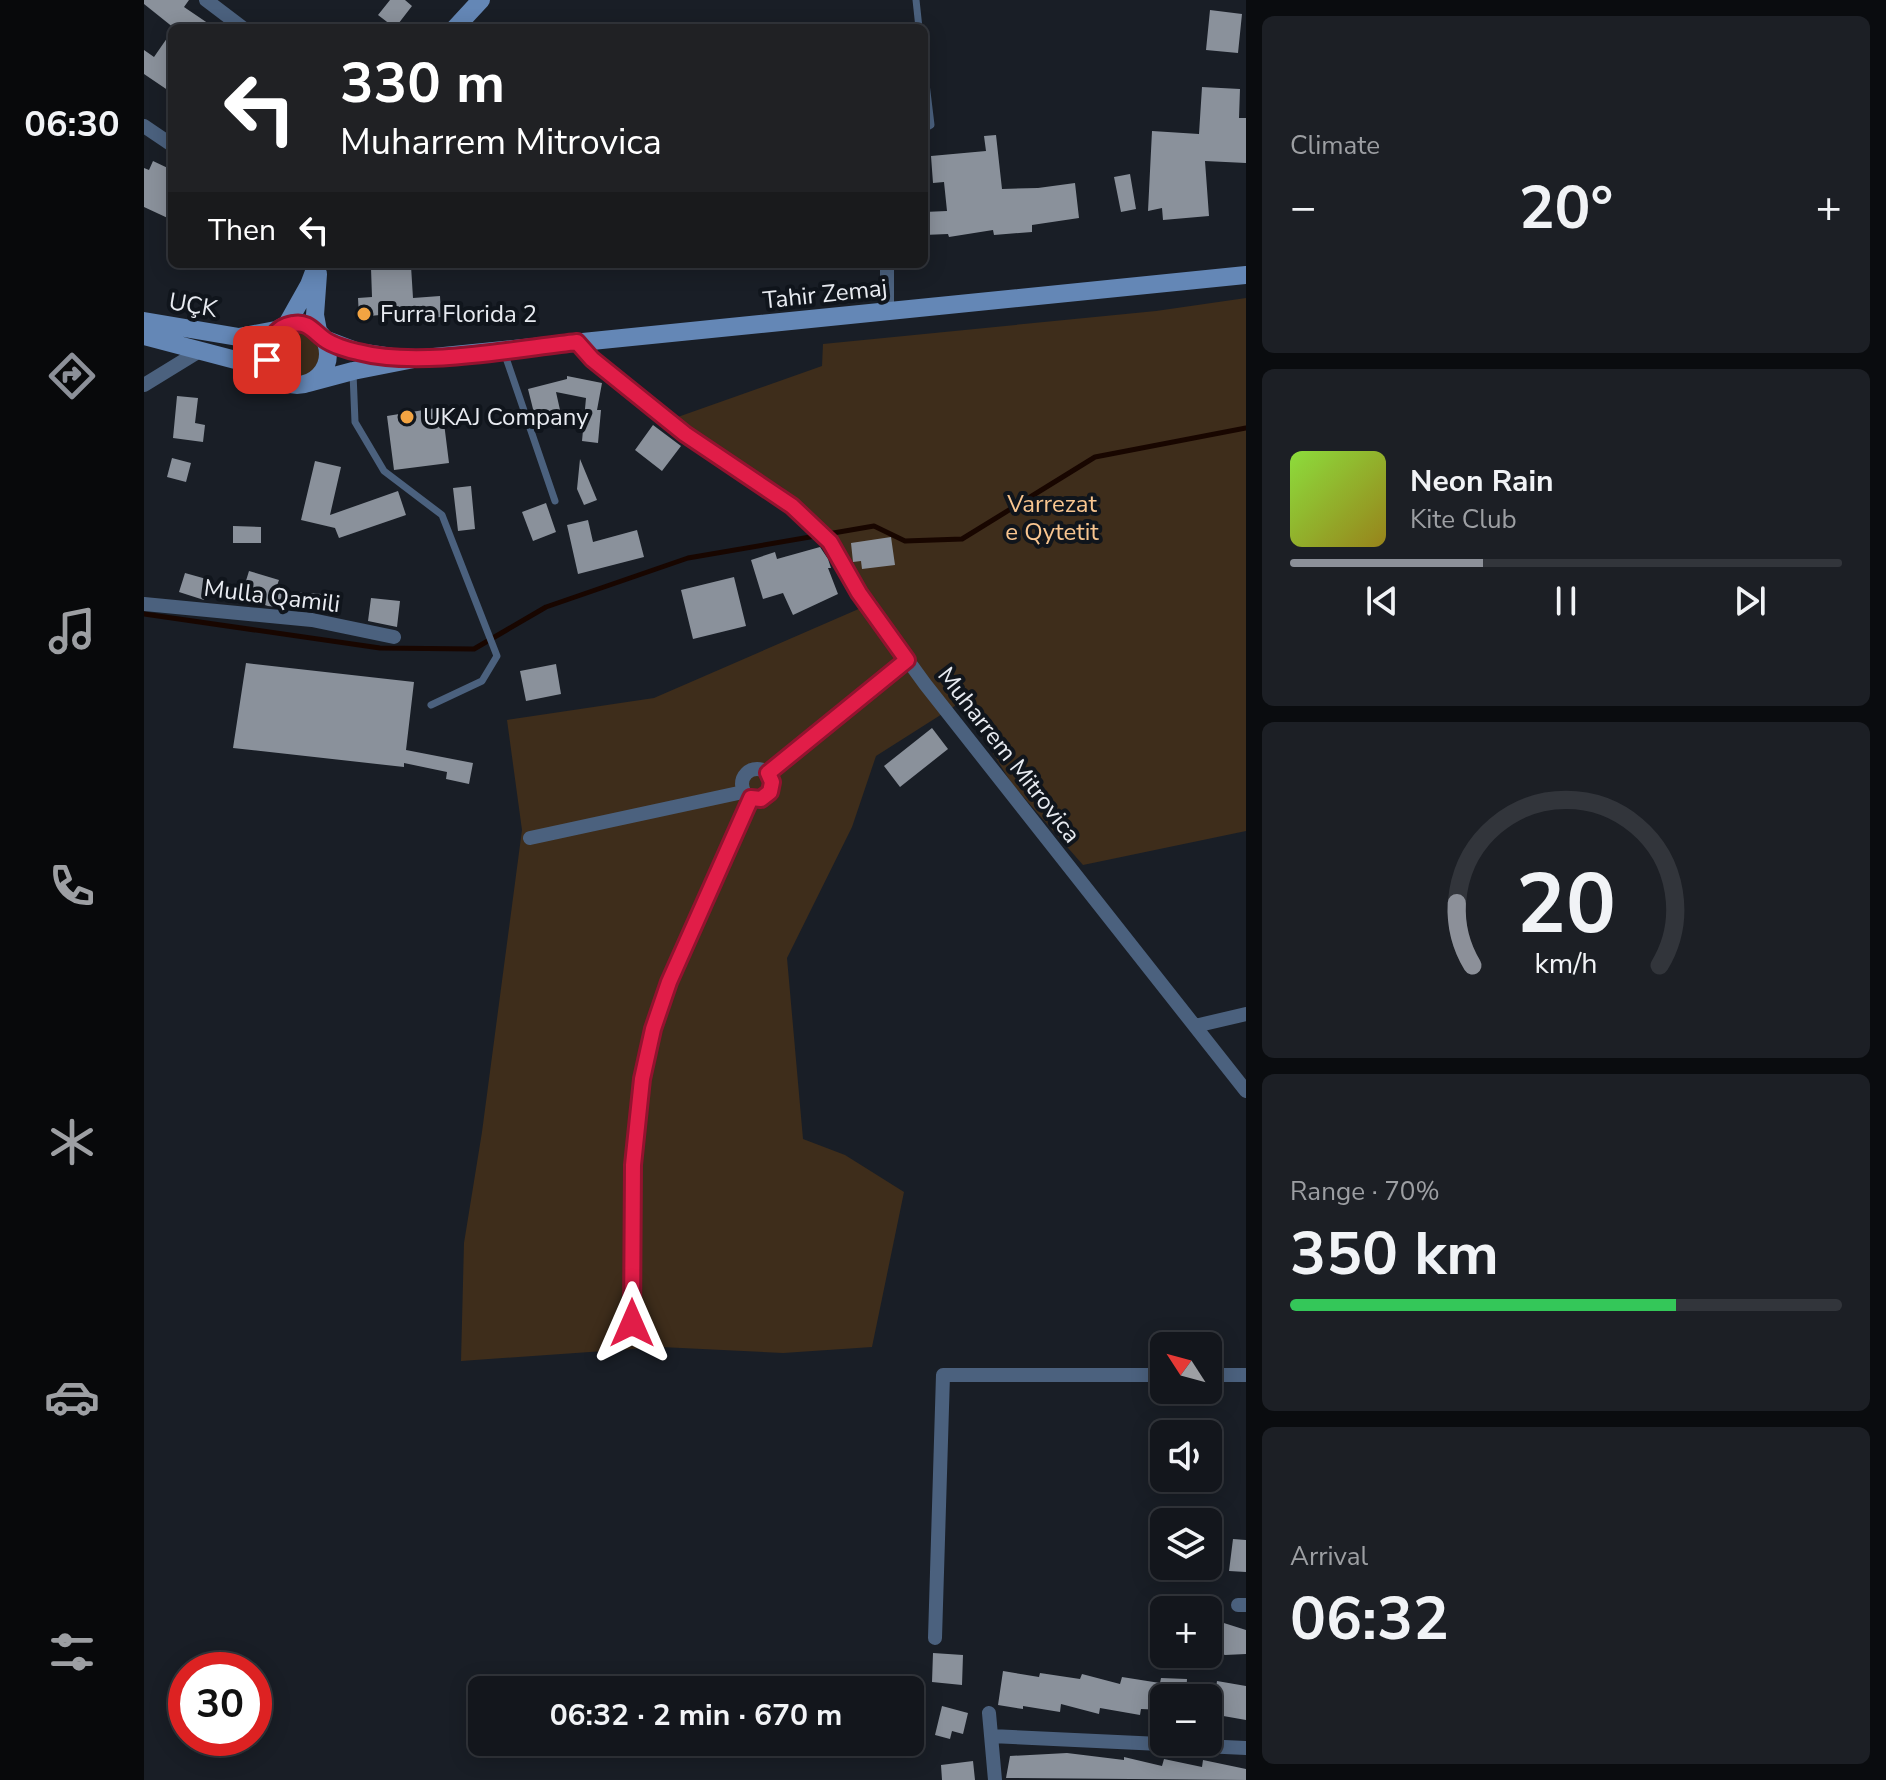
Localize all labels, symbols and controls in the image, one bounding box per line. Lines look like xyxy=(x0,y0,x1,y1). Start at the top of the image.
text: 330 m xyxy=(340,45,505,122)
icon: left xyxy=(208,56,312,160)
text: 06:30 xyxy=(24,100,120,149)
text: Muharrem Mitrovica xyxy=(340,118,662,167)
text: Climate xyxy=(1290,128,1380,163)
text: 20° xyxy=(1519,167,1613,249)
text: − xyxy=(1290,178,1316,238)
text: + xyxy=(1816,178,1842,238)
icon: left xyxy=(292,208,336,252)
text: Then xyxy=(208,210,276,251)
street label: Tahir Zemaj xyxy=(761,272,889,316)
street label: UÇK xyxy=(166,285,221,325)
place label: Furra Florida 2 xyxy=(380,298,537,330)
marker: Furra Florida 2 xyxy=(355,305,373,323)
pin xyxy=(233,326,301,394)
icon: arrive xyxy=(245,338,289,382)
icon: directions xyxy=(44,348,100,404)
place label: UKAJ Company xyxy=(423,401,589,433)
marker: UKAJ Company xyxy=(398,408,416,426)
text: Neon Rain xyxy=(1410,461,1554,502)
park label: Varrezat e Qytetit xyxy=(1005,488,1099,548)
text: Kite Club xyxy=(1410,502,1517,537)
street label: Mulla Qamili xyxy=(202,572,342,620)
icon: previous xyxy=(1360,579,1404,623)
icon: pause xyxy=(1544,579,1588,623)
icon: next xyxy=(1728,579,1772,623)
icon: music xyxy=(44,603,100,659)
street label: Muharrem Mitrovica xyxy=(930,661,1088,849)
text: 20 xyxy=(1516,848,1616,961)
icon: phone xyxy=(44,858,100,914)
text: km/h xyxy=(1535,944,1597,983)
icon: climate xyxy=(44,1114,100,1170)
text: Range · 70% xyxy=(1290,1174,1440,1209)
text: 350 km xyxy=(1290,1213,1499,1295)
position arrow xyxy=(590,1281,674,1365)
north arrow xyxy=(1150,1332,1222,1404)
map controls xyxy=(1150,1332,1222,1756)
icon: car xyxy=(44,1369,100,1425)
button: sound xyxy=(1150,1420,1222,1492)
button: layers xyxy=(1150,1508,1222,1580)
text: Arrival xyxy=(1290,1539,1368,1574)
text: 06:32 xyxy=(1290,1578,1449,1660)
button: + xyxy=(1150,1596,1222,1668)
icon: filters xyxy=(44,1624,100,1680)
speed limit sign: 30 xyxy=(168,1652,272,1756)
button: − xyxy=(1150,1684,1222,1756)
text: 06:32 · 2 min · 670 m xyxy=(550,1695,842,1736)

